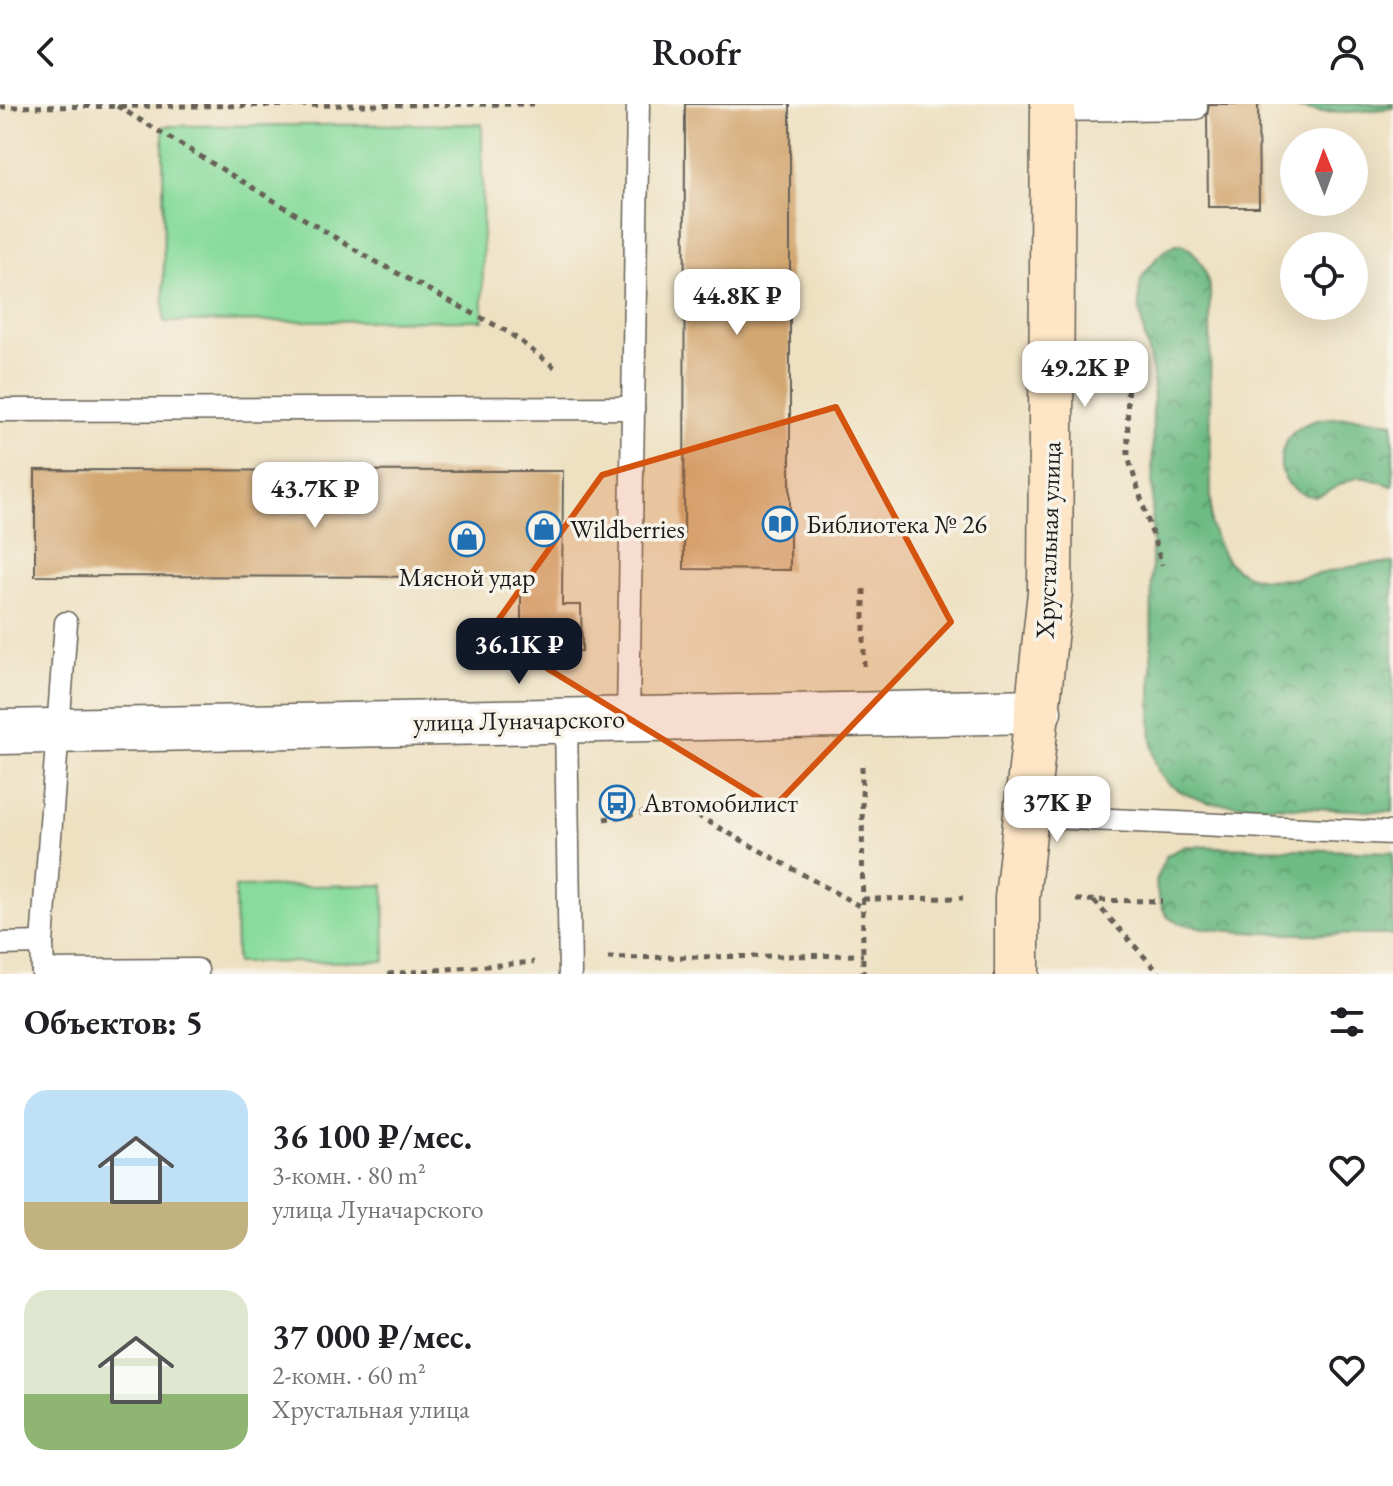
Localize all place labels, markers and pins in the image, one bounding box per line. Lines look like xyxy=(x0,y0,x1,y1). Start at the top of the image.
pin: 44.8K ₽ xyxy=(663,269,811,337)
pin: 49.2K ₽ xyxy=(1011,341,1159,409)
pin: 43.7K ₽ xyxy=(241,462,389,530)
library icon: Библиотека № 26 xyxy=(761,505,799,543)
place label: Библиотека № 26 xyxy=(806,507,987,541)
shop icon: Wildberries xyxy=(525,510,563,548)
place label: Wildberries xyxy=(570,512,685,546)
shop icon: Мясной удар xyxy=(448,520,486,558)
place label: Мясной удар xyxy=(398,560,536,594)
pin: 36.1K ₽ xyxy=(445,618,593,686)
pin: 37K ₽ xyxy=(1001,776,1113,844)
bus stop icon: Автомобилист xyxy=(598,784,636,822)
place label: Автомобилист xyxy=(642,786,798,820)

